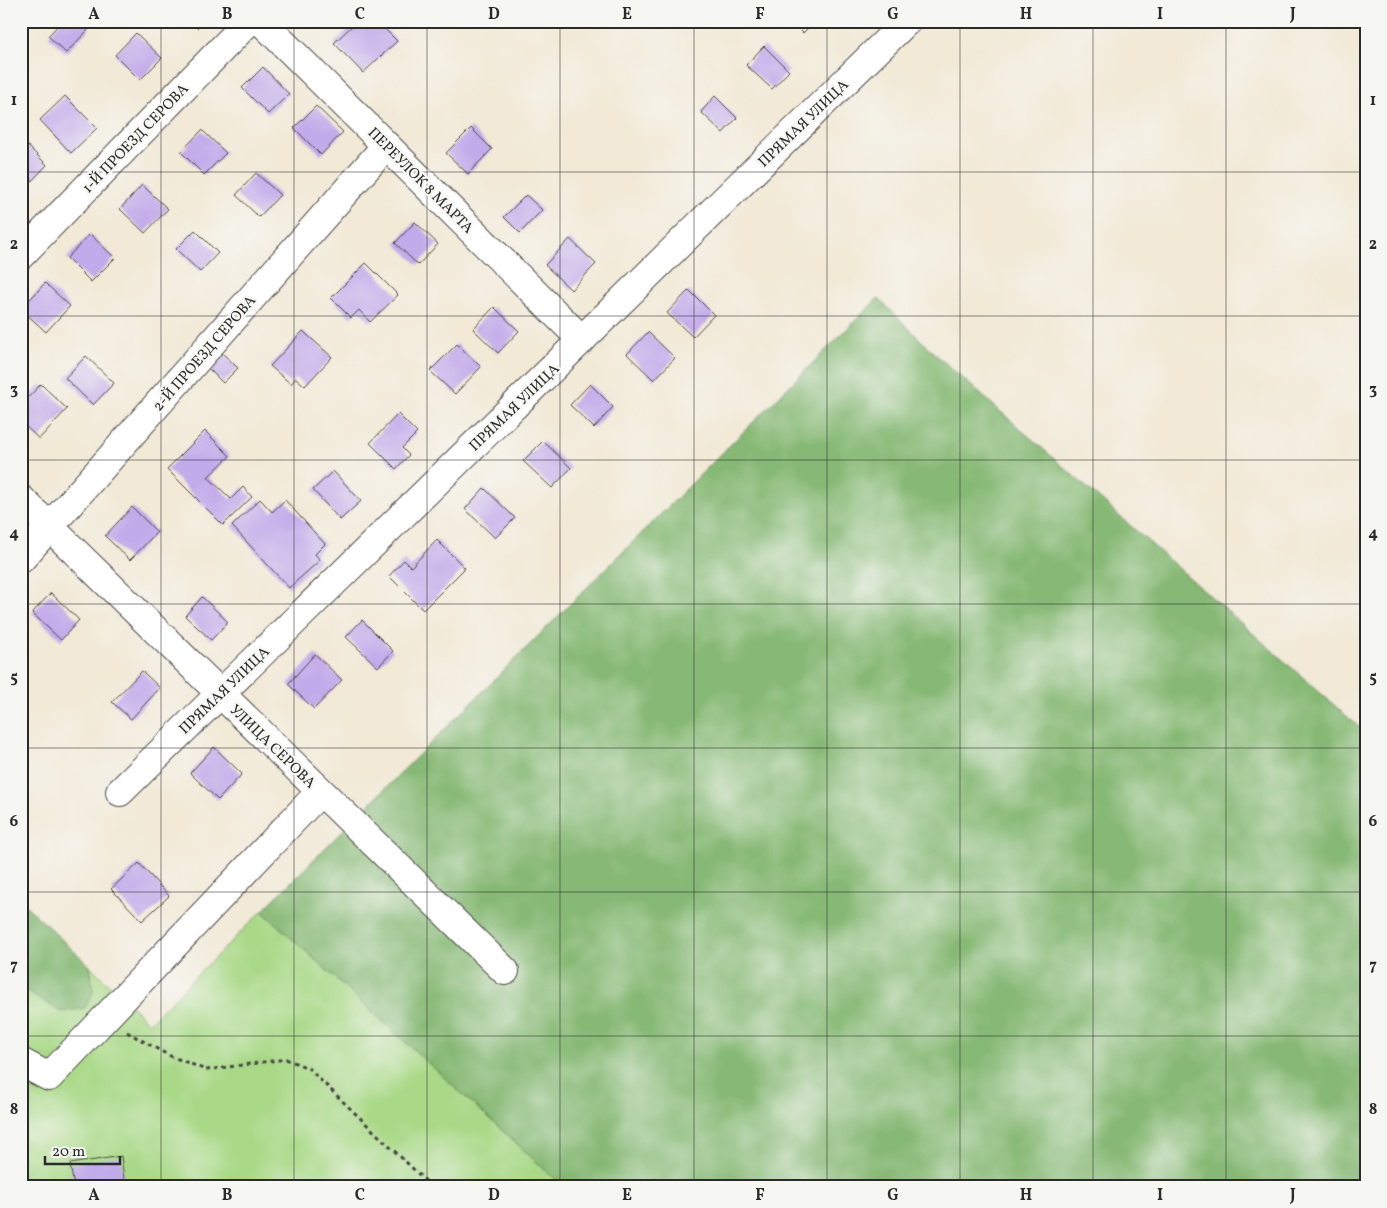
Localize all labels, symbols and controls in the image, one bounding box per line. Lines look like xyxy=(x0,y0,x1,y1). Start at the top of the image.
text: A xyxy=(88,4,100,26)
text: B xyxy=(222,4,233,26)
text: C xyxy=(355,4,365,26)
text: D xyxy=(488,4,500,26)
text: E xyxy=(622,4,632,26)
text: F xyxy=(755,4,765,26)
text: G xyxy=(887,4,899,26)
text: H xyxy=(1020,4,1032,26)
text: I xyxy=(1157,4,1163,26)
text: J xyxy=(1289,4,1296,26)
street label: ПРЯМАЯ УЛИЦА xyxy=(754,75,854,173)
street label: 1-Й ПРОЕЗД СЕРОВА xyxy=(78,79,194,199)
text: 1 xyxy=(11,90,17,112)
text: 1 xyxy=(1370,90,1376,112)
street label: ПЕРЕУЛОК 8 МАРТА xyxy=(362,123,478,239)
text: 2 xyxy=(10,234,18,256)
text: 2 xyxy=(1369,234,1377,256)
street label: 2-Й ПРОЕЗД СЕРОВА xyxy=(149,291,262,417)
street label: ПРЯМАЯ УЛИЦА xyxy=(465,359,565,457)
text: 3 xyxy=(10,379,18,401)
text: 3 xyxy=(1369,379,1377,401)
text: 4 xyxy=(9,523,19,545)
text: 4 xyxy=(1368,523,1378,545)
street label: ПРЯМАЯ УЛИЦА xyxy=(175,642,275,740)
text: 5 xyxy=(10,667,18,689)
text: 5 xyxy=(1369,667,1377,689)
street label: УЛИЦА СЕРОВА xyxy=(224,700,320,794)
text: 6 xyxy=(10,811,19,833)
text: 6 xyxy=(1369,811,1378,833)
text: 7 xyxy=(10,955,18,977)
text: 7 xyxy=(1369,955,1377,977)
text: 8 xyxy=(10,1099,18,1121)
text: 8 xyxy=(1369,1099,1377,1121)
scale bar xyxy=(45,1133,120,1165)
text: 20 m xyxy=(52,1142,85,1163)
text: A xyxy=(88,1185,100,1207)
text: B xyxy=(222,1185,233,1207)
text: C xyxy=(355,1185,365,1207)
text: D xyxy=(488,1185,500,1207)
text: E xyxy=(622,1185,632,1207)
text: F xyxy=(755,1185,765,1207)
text: G xyxy=(887,1185,899,1207)
text: H xyxy=(1020,1185,1032,1207)
text: I xyxy=(1157,1185,1163,1207)
text: J xyxy=(1289,1185,1296,1207)

